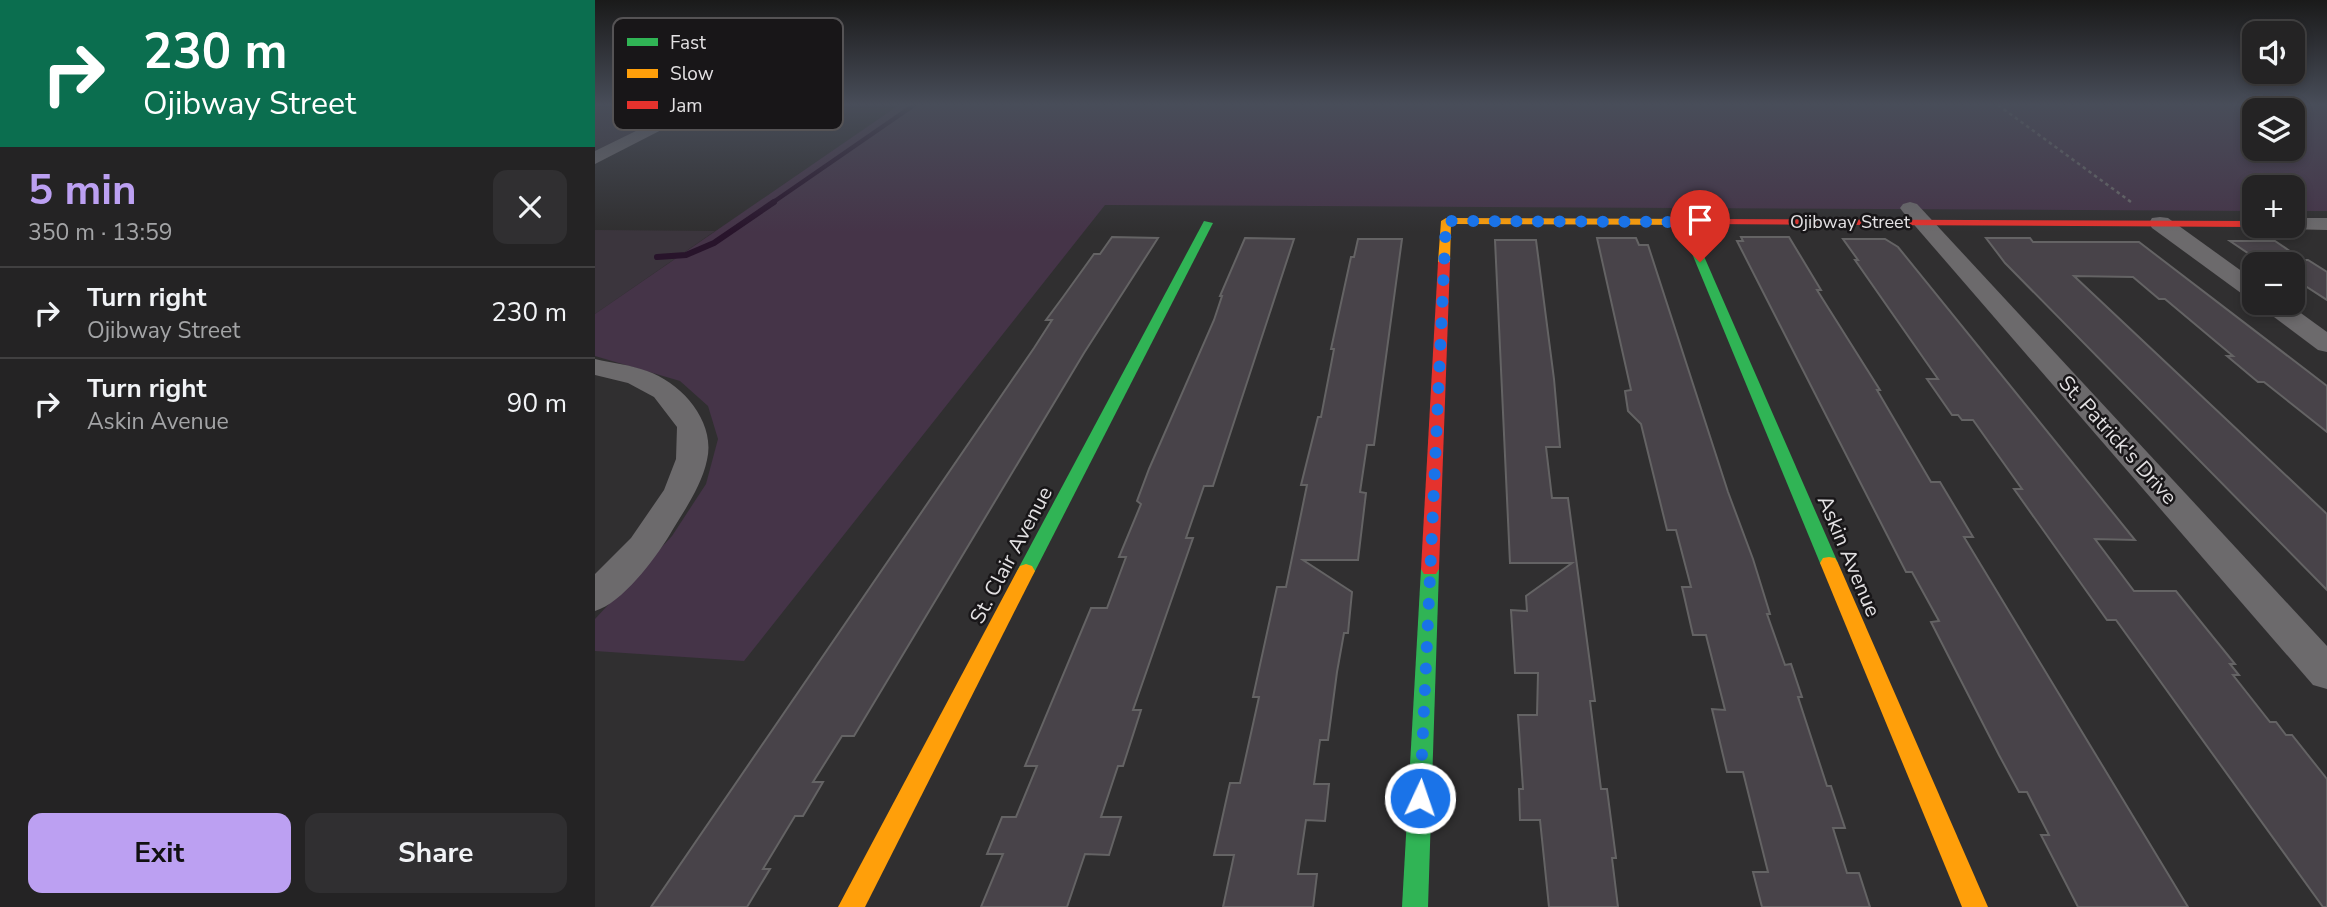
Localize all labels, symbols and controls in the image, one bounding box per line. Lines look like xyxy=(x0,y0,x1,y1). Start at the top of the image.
text: 230 m xyxy=(143,18,287,85)
legend xyxy=(613,18,843,130)
map controls xyxy=(2242,21,2305,315)
button: sound xyxy=(2242,21,2305,84)
icon: right xyxy=(28,28,119,119)
text: Fast xyxy=(670,30,706,56)
text: Slow xyxy=(670,61,714,87)
text: Ojibway Street xyxy=(143,82,356,125)
text: Jam xyxy=(669,93,703,119)
button: layers xyxy=(2242,98,2305,161)
text: 5 min xyxy=(28,162,137,219)
button: close xyxy=(493,170,567,244)
button: + xyxy=(2242,175,2305,238)
pin xyxy=(1670,190,1730,262)
icon: arrive xyxy=(1681,201,1719,239)
street label: Ojibway Street xyxy=(1790,210,1911,234)
text: 350 m · 13:59 xyxy=(28,217,173,248)
button: − xyxy=(2242,252,2305,315)
text: Turn right xyxy=(87,280,206,315)
icon: right xyxy=(28,294,66,332)
text: 230 m xyxy=(491,295,567,330)
text: Ojibway Street xyxy=(87,315,240,346)
street label: St. Patrick's Drive xyxy=(2053,369,2183,511)
text: Turn right xyxy=(87,371,206,406)
icon: right xyxy=(28,385,66,423)
text: 90 m xyxy=(507,386,567,421)
text: Askin Avenue xyxy=(87,406,229,437)
street label: St. Clair Avenue xyxy=(963,482,1059,628)
street label: Askin Avenue xyxy=(1811,491,1887,621)
position arrow xyxy=(1383,761,1457,835)
button: Exit xyxy=(28,813,291,893)
button: Share xyxy=(305,813,567,893)

